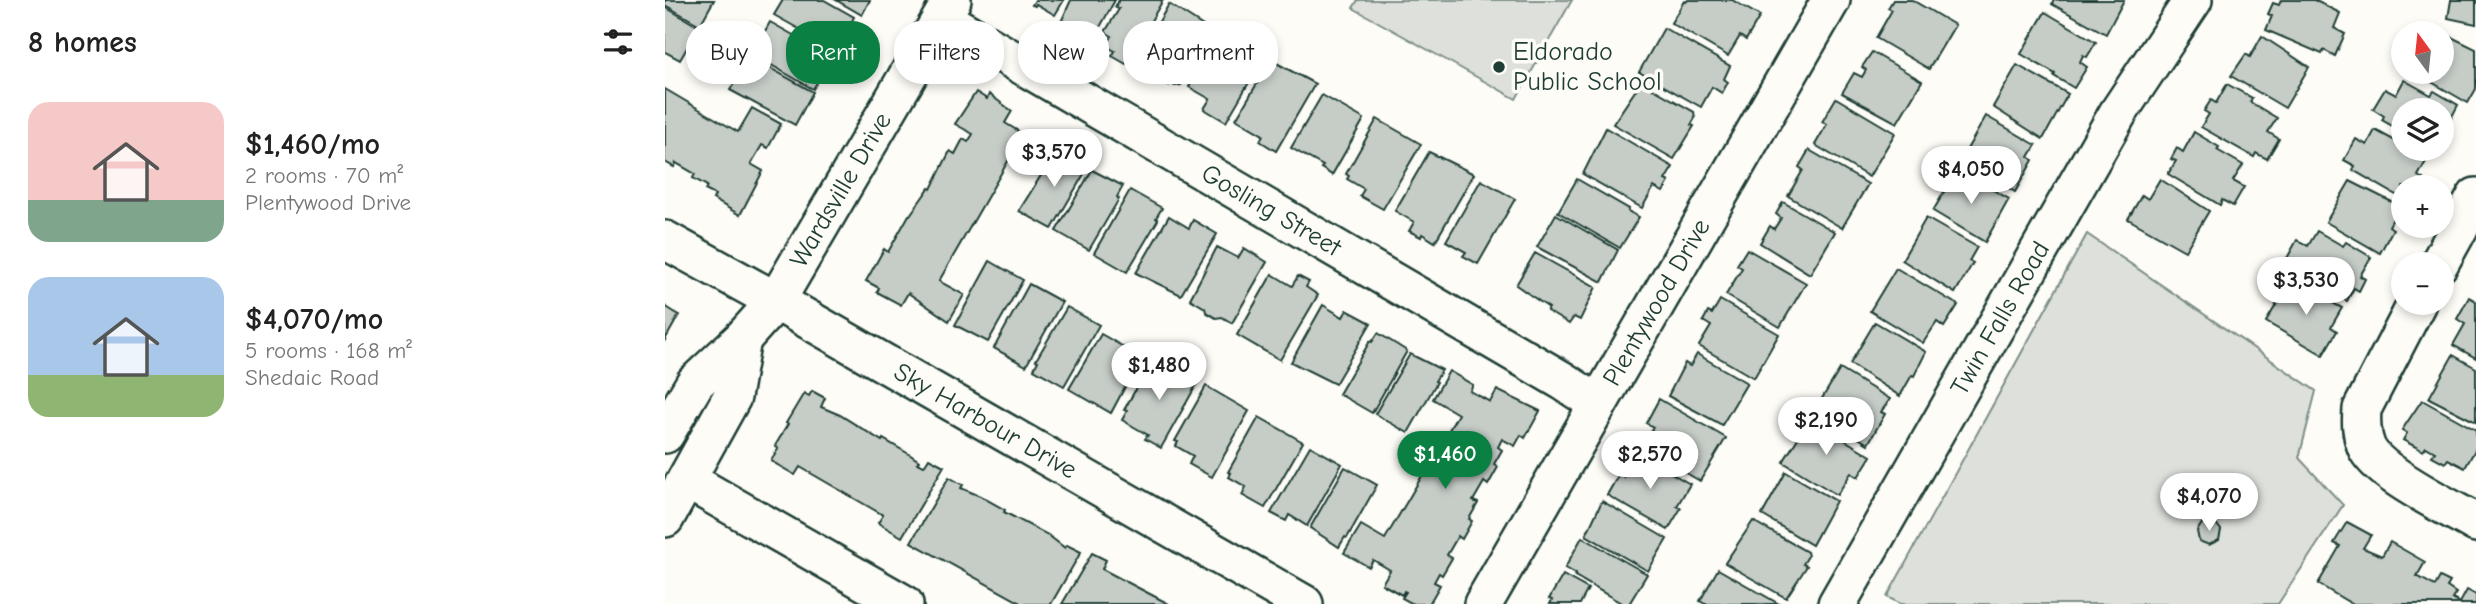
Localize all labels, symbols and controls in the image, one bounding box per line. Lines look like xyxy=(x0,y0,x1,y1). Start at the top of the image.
chip: Buy xyxy=(686,21,772,84)
chip: Rent xyxy=(786,21,880,84)
chip: Filters xyxy=(894,21,1004,84)
chip: New xyxy=(1018,21,1109,84)
chip: Apartment xyxy=(1123,21,1278,84)
north arrow xyxy=(2391,21,2453,84)
map controls xyxy=(2391,21,2454,315)
icon: filters xyxy=(599,23,637,61)
text: 8 homes xyxy=(28,25,137,60)
place label: Eldorado Public School xyxy=(1513,37,1662,97)
marker: Eldorado Public School xyxy=(1491,59,1507,75)
button: layers xyxy=(2391,98,2454,161)
street label: Wardsville Drive xyxy=(784,107,898,273)
text: $1,460/mo xyxy=(245,127,380,162)
icon: home xyxy=(84,130,168,214)
pin: $3,570 xyxy=(997,130,1111,189)
text: $3,570 xyxy=(1021,138,1087,165)
pin: $4,050 xyxy=(1914,146,2028,206)
text: $4,050 xyxy=(1937,155,2005,182)
street label: Gosling Street xyxy=(1196,158,1348,264)
text: 2 rooms · 70 m² xyxy=(245,162,403,189)
button: + xyxy=(2391,175,2454,238)
text: Plentywood Drive xyxy=(245,189,411,216)
street label: Plentywood Drive xyxy=(1597,214,1717,391)
street label: Twin Falls Road xyxy=(1945,236,2056,401)
button: − xyxy=(2391,252,2454,315)
pin: $3,530 xyxy=(2249,258,2363,317)
text: $3,530 xyxy=(2273,266,2339,293)
text: $4,070/mo xyxy=(245,302,383,337)
icon: home xyxy=(84,305,168,389)
text: 5 rooms · 168 m² xyxy=(245,337,412,364)
pin: $1,480 xyxy=(1102,342,1216,402)
text: $1,480 xyxy=(1128,351,1191,378)
street label: Sky Harbour Drive xyxy=(889,357,1082,485)
text: Shedaic Road xyxy=(245,364,379,391)
pin: $2,190 xyxy=(1769,398,1883,457)
text: $2,190 xyxy=(1794,406,1858,433)
pin: $1,460 xyxy=(1388,432,1502,491)
pin: $2,570 xyxy=(1593,432,1707,491)
text: $1,460 xyxy=(1413,440,1477,467)
text: $2,570 xyxy=(1617,440,1683,467)
pin: $4,070 xyxy=(2152,474,2266,533)
text: $4,070 xyxy=(2176,482,2242,509)

